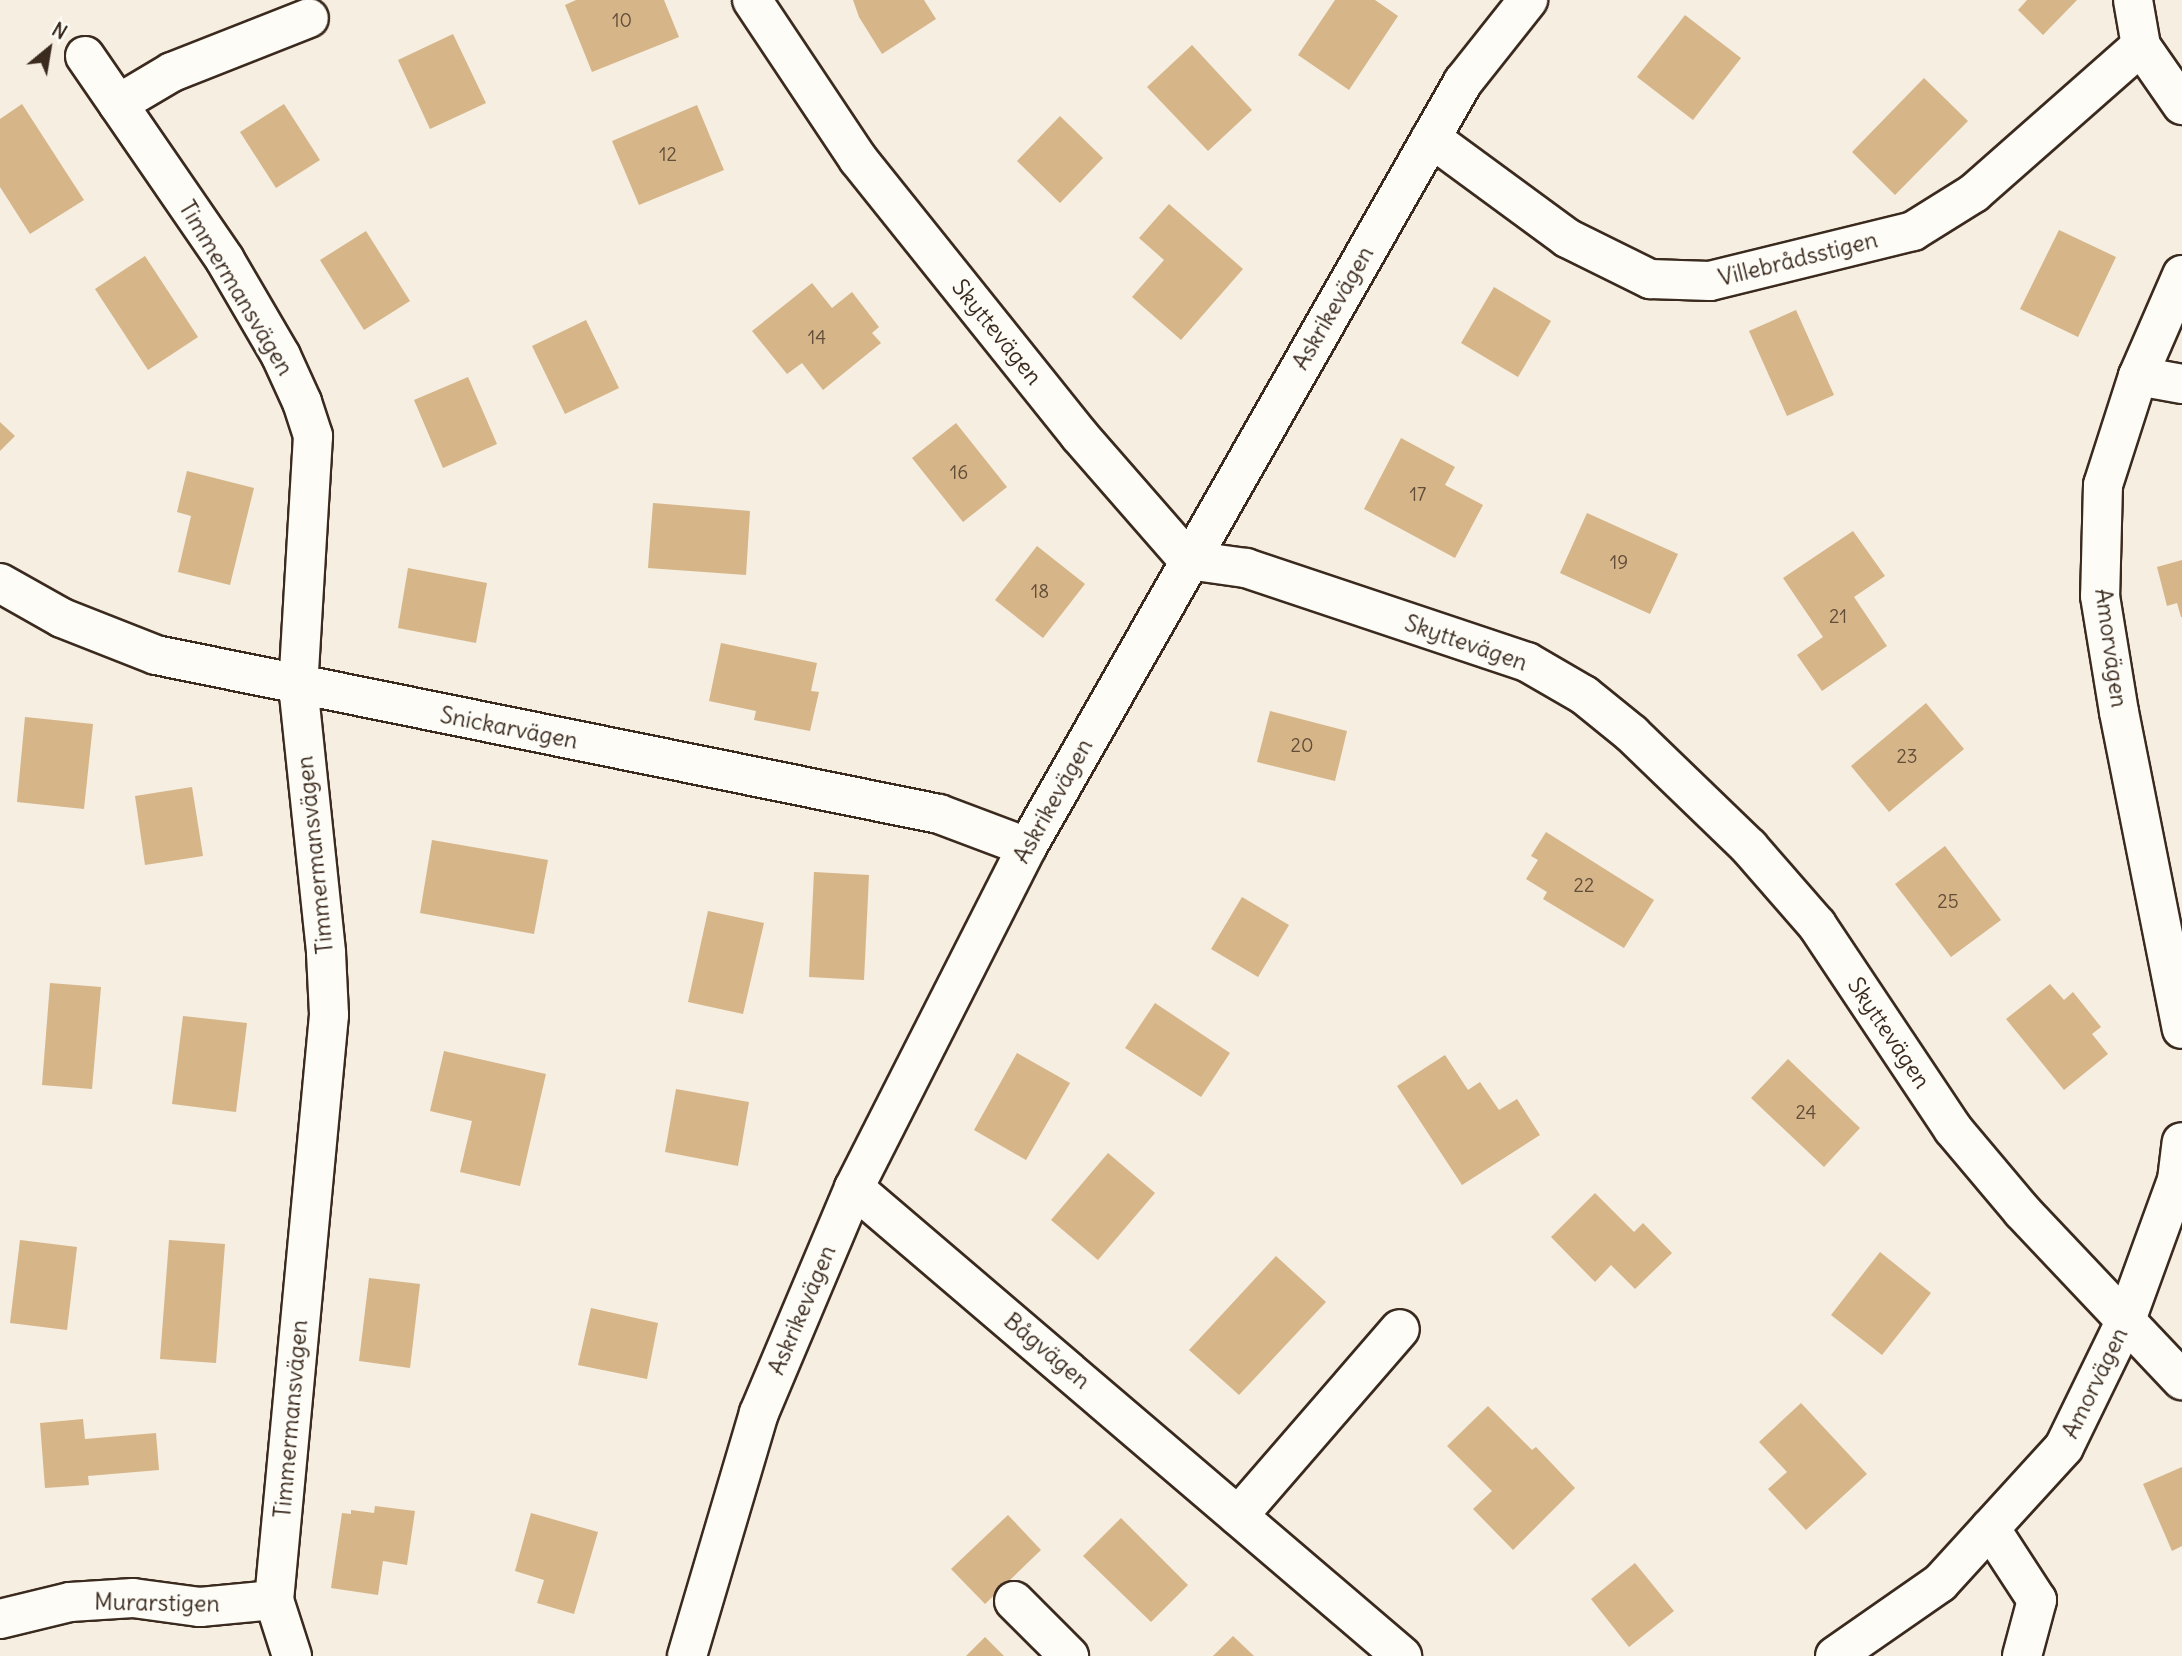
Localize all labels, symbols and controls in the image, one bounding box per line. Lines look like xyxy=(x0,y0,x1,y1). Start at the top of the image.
house number: 10 xyxy=(612,10,632,32)
north arrow xyxy=(14,14,84,84)
text: N xyxy=(48,17,71,44)
house number: 12 xyxy=(659,144,677,166)
street label: Timmermansvägen xyxy=(173,196,299,380)
street label: Villebrådsstigen xyxy=(1716,226,1880,292)
street label: Askrikevägen xyxy=(1287,241,1379,375)
street label: Skyttevägen xyxy=(946,274,1048,390)
house number: 14 xyxy=(808,327,826,349)
house number: 16 xyxy=(950,462,968,484)
house number: 17 xyxy=(1410,484,1426,506)
house number: 19 xyxy=(1610,552,1628,574)
house number: 18 xyxy=(1031,581,1049,603)
street label: Amorvägen xyxy=(2089,587,2133,709)
house number: 21 xyxy=(1829,606,1847,628)
street label: Skyttevägen xyxy=(1401,609,1531,677)
street label: Snickarvägen xyxy=(438,701,580,755)
street label: Askrikevägen xyxy=(1007,734,1099,868)
house number: 20 xyxy=(1291,735,1313,757)
house number: 23 xyxy=(1896,746,1918,768)
street label: Timmermansvägen xyxy=(291,755,339,955)
house number: 22 xyxy=(1574,875,1594,897)
house number: 25 xyxy=(1937,891,1959,913)
street label: Skyttevägen xyxy=(1842,972,1936,1094)
house number: 24 xyxy=(1795,1102,1817,1124)
street label: Askrikevägen xyxy=(762,1241,842,1379)
street label: Bågvägen xyxy=(998,1307,1096,1395)
street label: Timmermansvägen xyxy=(269,1319,313,1519)
street label: Amorvägen xyxy=(2056,1323,2134,1443)
street label: Murarstigen xyxy=(94,1588,220,1618)

